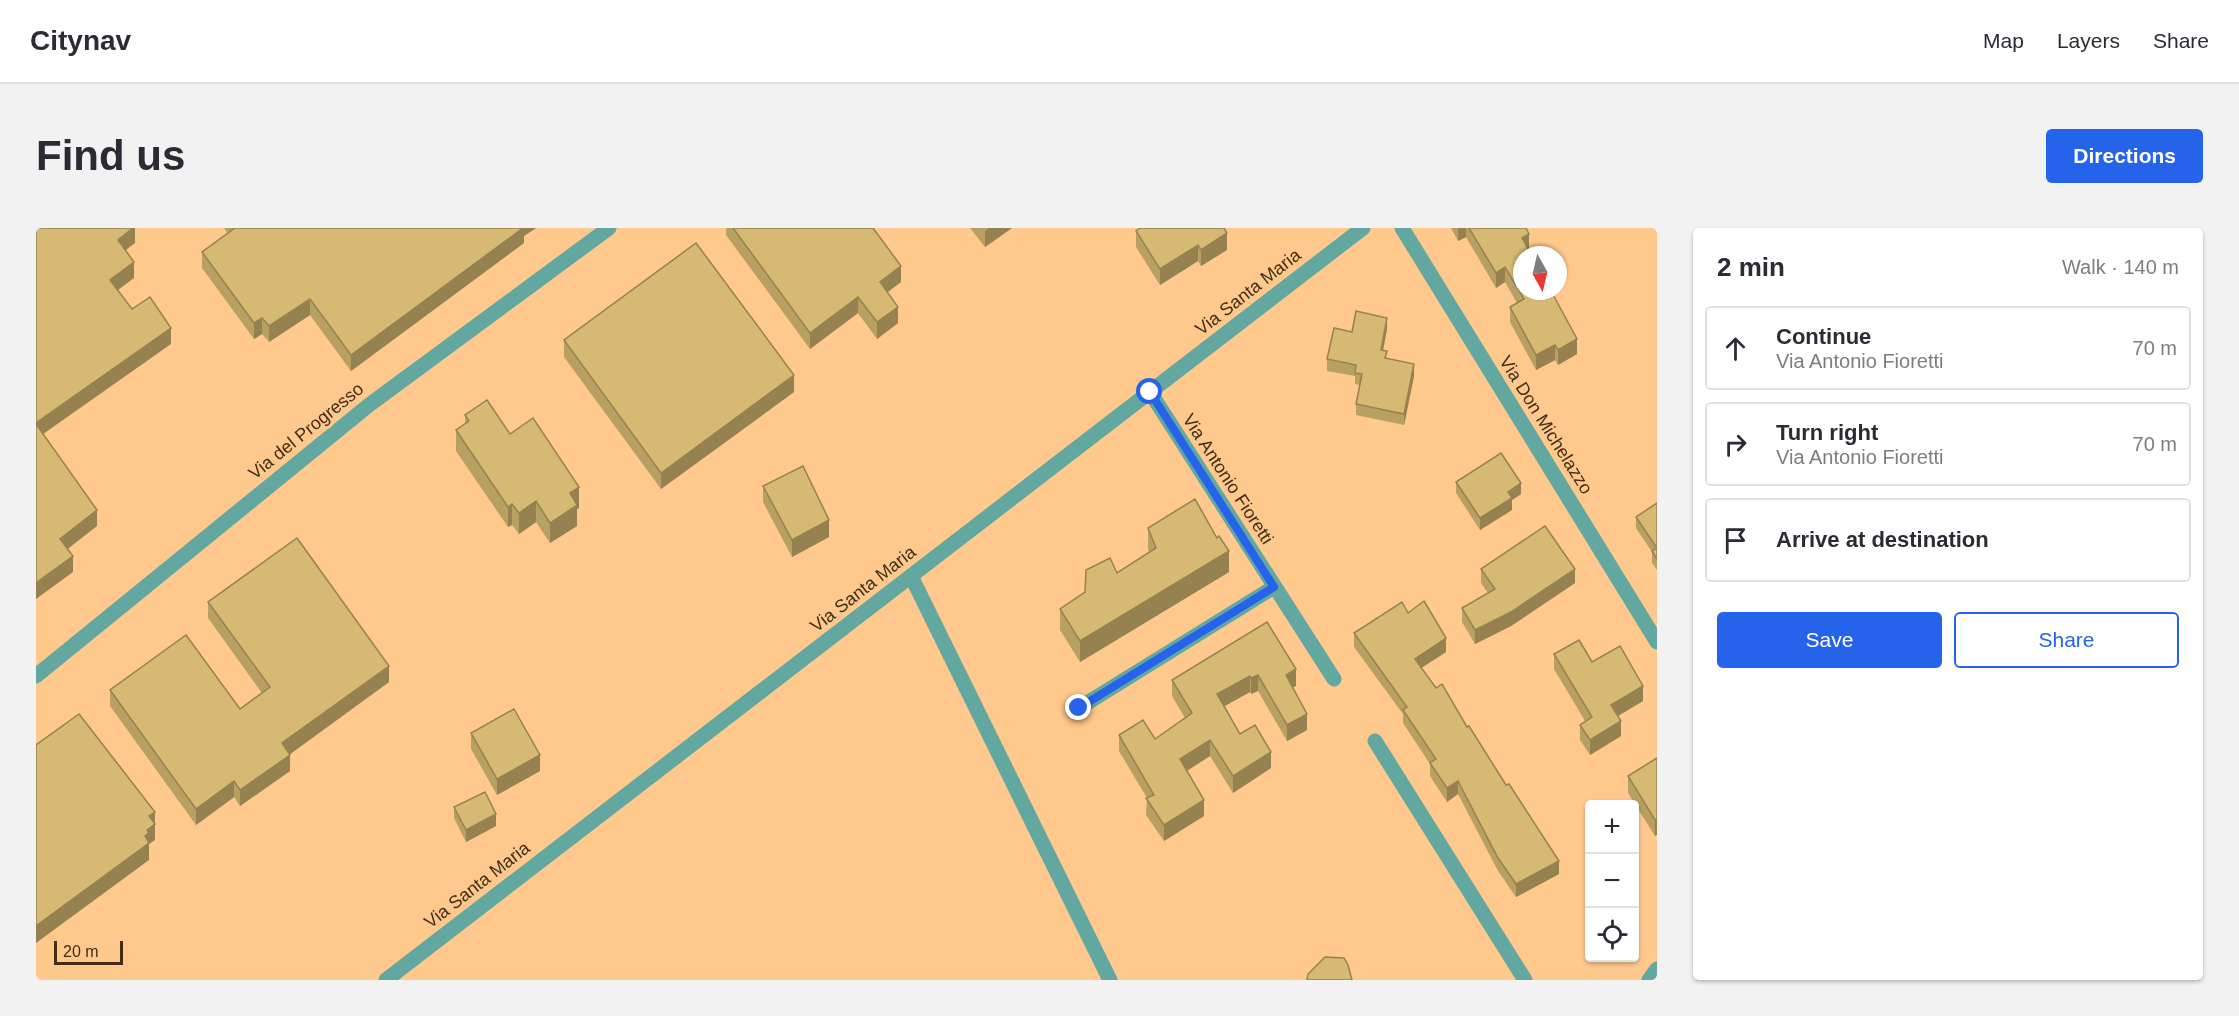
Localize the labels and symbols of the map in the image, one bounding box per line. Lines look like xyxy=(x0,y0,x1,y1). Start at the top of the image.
street label: Via Santa Maria xyxy=(1192,244,1305,339)
north arrow xyxy=(1513,246,1567,300)
street label: Via Don Michelazzo xyxy=(1495,352,1597,498)
route start xyxy=(1136,378,1162,404)
street label: Via del Progresso xyxy=(245,379,367,483)
street label: Via Antonio Fioretti xyxy=(1179,410,1277,548)
street label: Via Santa Maria xyxy=(807,541,920,636)
route end xyxy=(1065,694,1091,720)
street label: Via Santa Maria xyxy=(421,837,534,932)
scale bar xyxy=(54,938,123,966)

